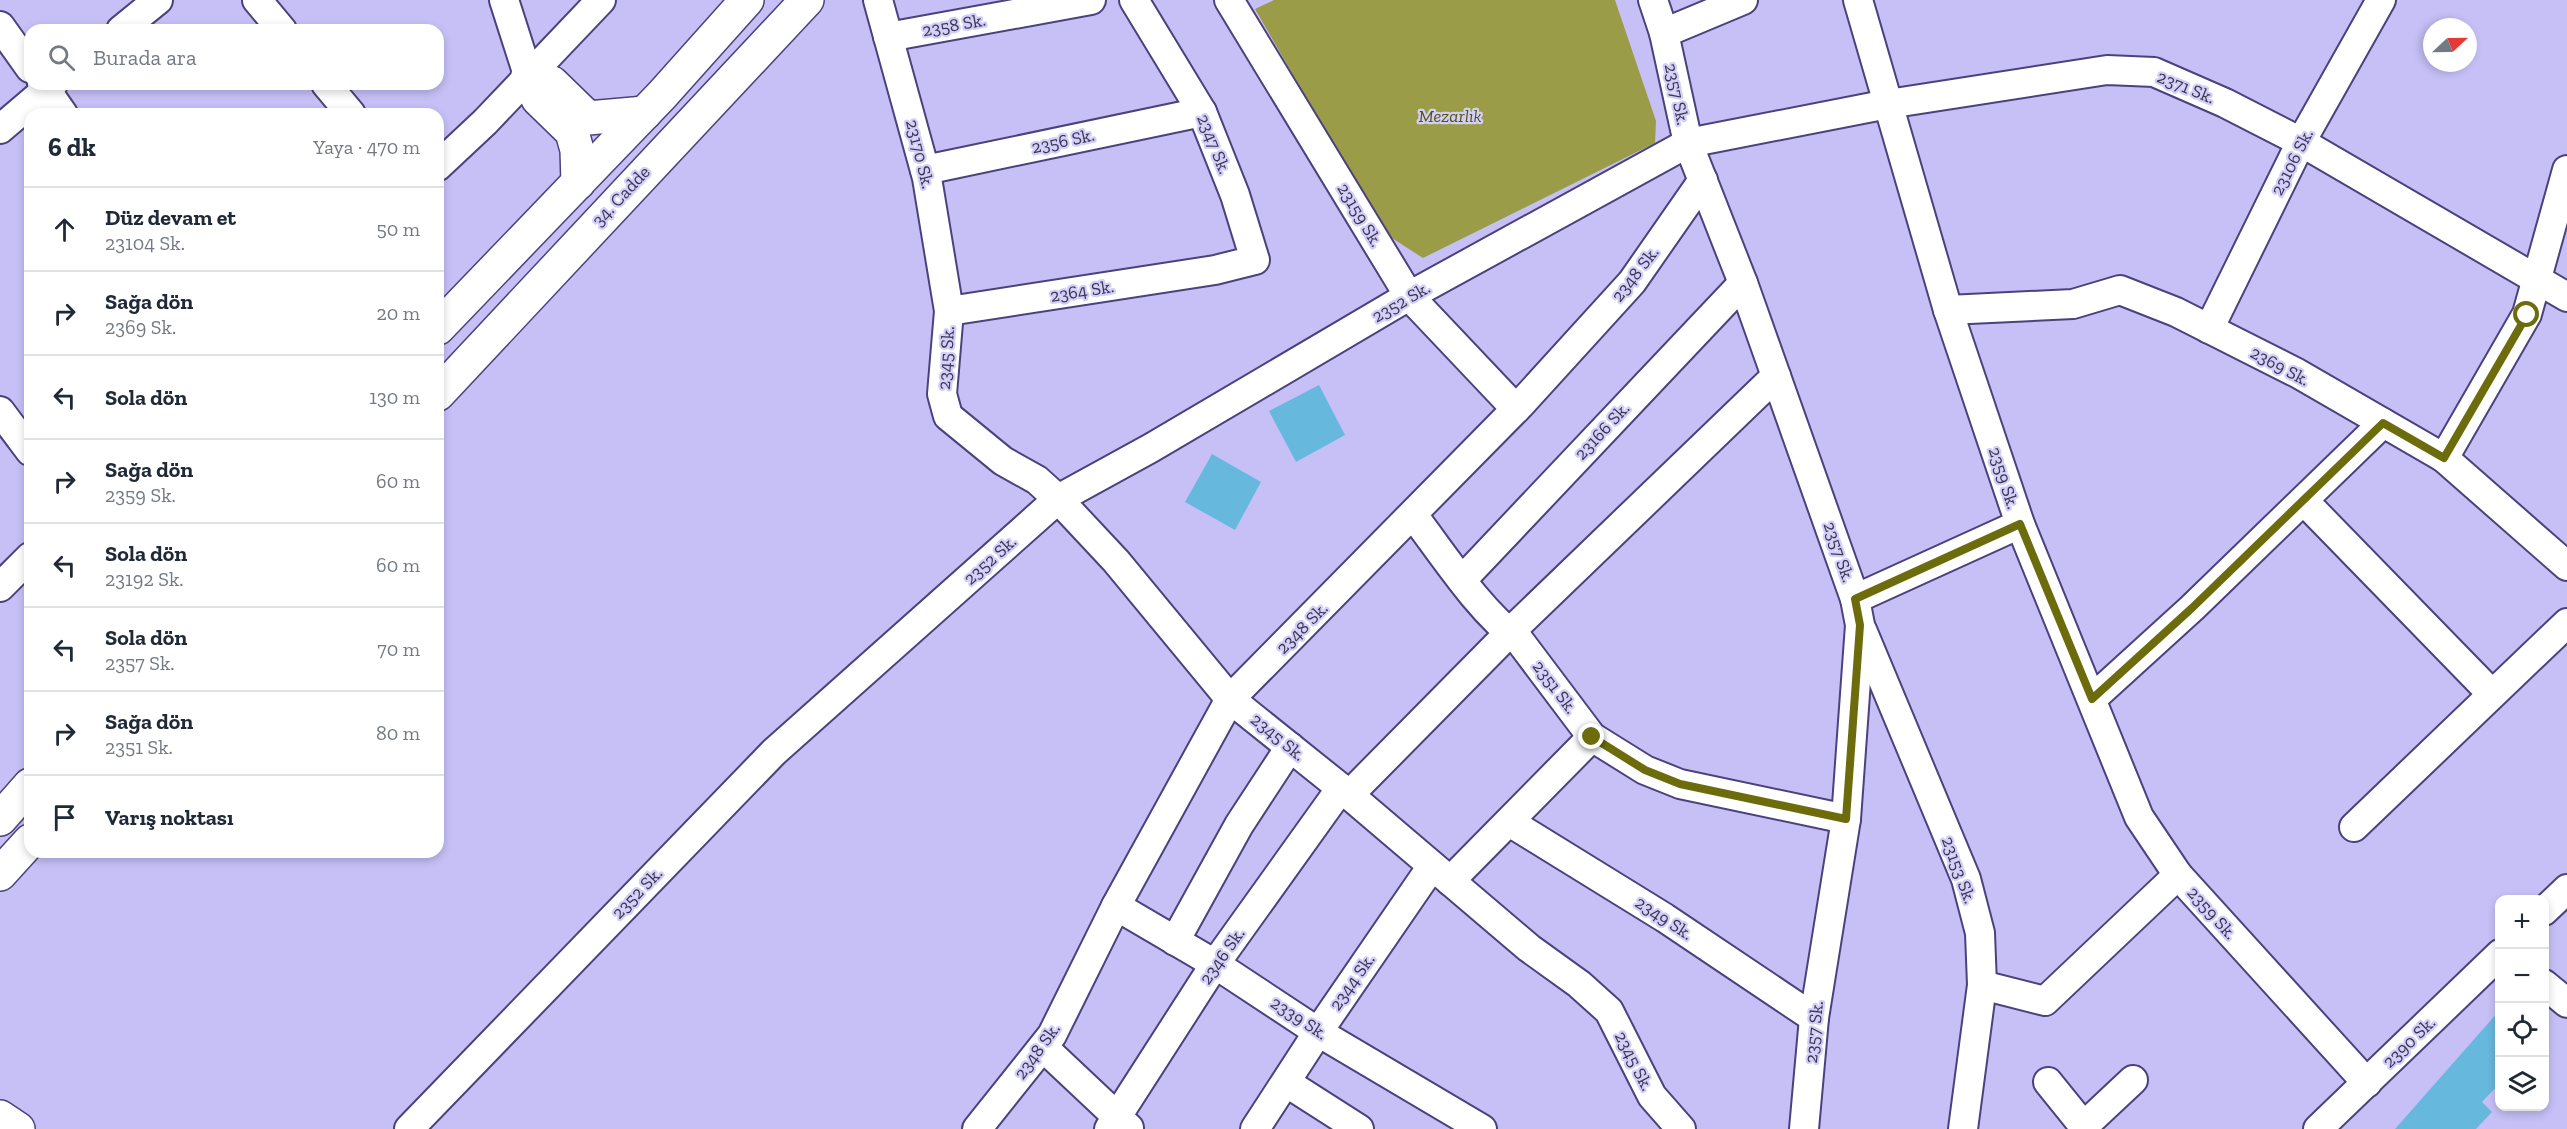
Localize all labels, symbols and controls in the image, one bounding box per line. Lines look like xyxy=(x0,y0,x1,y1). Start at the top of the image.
street label: 2358 Sk. xyxy=(921,9,987,41)
north arrow xyxy=(2423,18,2477,72)
search box xyxy=(24,24,444,90)
icon: search xyxy=(45,41,78,74)
text: Burada ara xyxy=(93,44,197,71)
street label: 2357 Sk. xyxy=(1660,61,1694,127)
street label: 2371 Sk. xyxy=(2154,66,2218,108)
park label: Mezarlık xyxy=(1418,105,1482,127)
street label: 2347 Sk. xyxy=(1192,111,1236,177)
street label: 23170 Sk. xyxy=(901,117,939,191)
street label: 2356 Sk. xyxy=(1030,124,1096,158)
street label: 23106 Sk. xyxy=(2266,125,2318,199)
text: 6 dk xyxy=(48,131,96,163)
text: Yaya · 470 m xyxy=(313,135,420,159)
street label: 34. Cadde xyxy=(587,161,655,231)
street label: 23159 Sk. xyxy=(1332,179,1388,251)
text: Düz devam et xyxy=(105,204,236,231)
icon: ahead xyxy=(48,213,81,246)
text: 50 m xyxy=(376,217,420,241)
text: 23104 Sk. xyxy=(105,231,185,255)
street label: 2348 Sk. xyxy=(1607,242,1663,306)
street label: 2364 Sk. xyxy=(1049,275,1115,307)
street label: 2352 Sk. xyxy=(1368,277,1434,327)
text: Sağa dön xyxy=(105,288,193,315)
icon: right xyxy=(48,297,81,330)
text: 20 m xyxy=(376,301,420,325)
route start xyxy=(2513,301,2539,327)
text: 2369 Sk. xyxy=(105,315,176,339)
street label: 2345 Sk. xyxy=(933,325,959,391)
street label: 2369 Sk. xyxy=(2247,341,2313,391)
icon: left xyxy=(48,381,81,414)
text: Sola dön xyxy=(105,384,187,411)
text: 130 m xyxy=(369,385,420,409)
street label: 23166 Sk. xyxy=(1570,398,1634,464)
street label: 2359 Sk. xyxy=(1984,444,2024,512)
text: Sağa dön xyxy=(105,456,193,483)
icon: right xyxy=(48,465,81,498)
text: 60 m xyxy=(376,469,420,493)
text: 2359 Sk. xyxy=(105,483,176,507)
street label: 2357 Sk. xyxy=(1818,519,1860,585)
street label: 2352 Sk. xyxy=(959,531,1021,589)
text: Sola dön xyxy=(105,540,187,567)
icon: left xyxy=(48,549,81,582)
text: 60 m xyxy=(376,553,420,577)
text: 23192 Sk. xyxy=(105,567,184,591)
street label: 2348 Sk. xyxy=(1271,597,1333,659)
text: Sola dön xyxy=(105,624,187,651)
icon: left xyxy=(48,633,81,666)
text: 70 m xyxy=(377,637,420,661)
text: 2357 Sk. xyxy=(105,651,175,675)
street label: 2351 Sk. xyxy=(1528,656,1582,718)
text: Sağa dön xyxy=(105,708,193,735)
street label: 2345 Sk. xyxy=(1246,708,1310,766)
icon: right xyxy=(48,717,81,750)
text: 80 m xyxy=(376,721,420,745)
route end xyxy=(1578,723,1604,749)
text: 2351 Sk. xyxy=(105,735,173,759)
icon: arrive xyxy=(48,801,81,834)
text: Varış noktası xyxy=(105,804,234,831)
street label: 23153 Sk. xyxy=(1937,833,1981,907)
street label: 2352 Sk. xyxy=(607,863,667,923)
street label: 2359 Sk. xyxy=(2183,882,2241,944)
street label: 2349 Sk. xyxy=(1631,891,1697,945)
map controls xyxy=(2495,895,2549,1111)
button: + xyxy=(2495,895,2549,949)
street label: 2346 Sk. xyxy=(1195,923,1249,989)
street label: 2344 Sk. xyxy=(1325,949,1379,1015)
button: − xyxy=(2495,949,2549,1003)
street label: 2339 Sk. xyxy=(1266,992,1332,1044)
street label: 2357 Sk. xyxy=(1800,1000,1828,1064)
button: locate xyxy=(2495,1003,2549,1057)
street label: 2390 Sk. xyxy=(2378,1012,2440,1072)
street label: 2348 Sk. xyxy=(1009,1019,1065,1083)
street label: 2345 Sk. xyxy=(1610,1028,1658,1094)
button: layers xyxy=(2495,1057,2549,1111)

